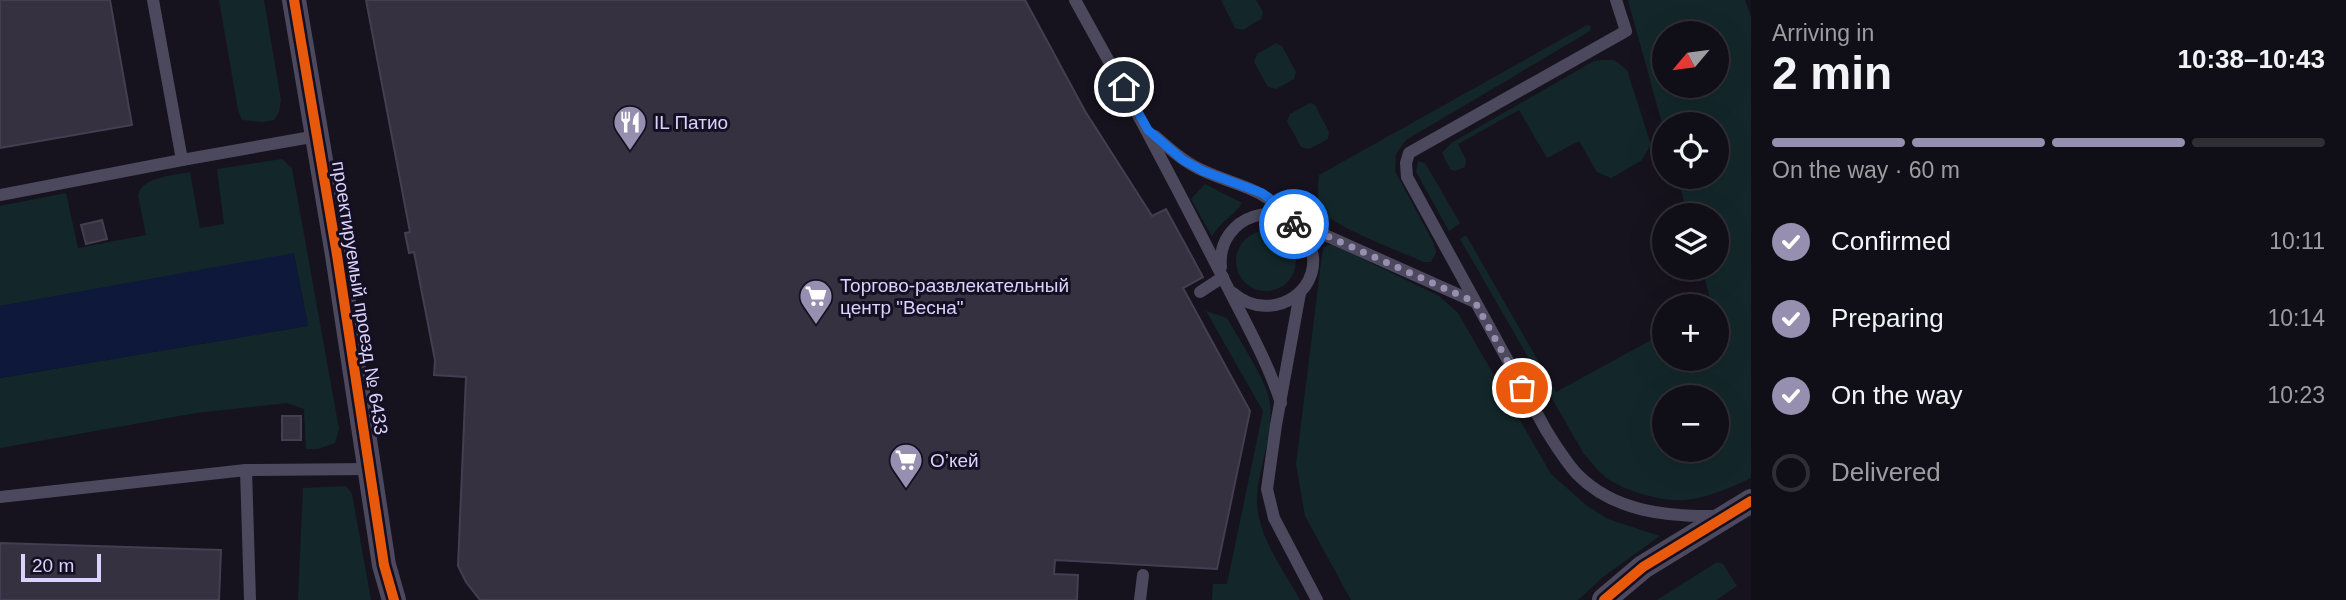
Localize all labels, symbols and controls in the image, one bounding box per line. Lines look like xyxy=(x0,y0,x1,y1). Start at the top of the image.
text: Arriving in xyxy=(1772,20,1874,46)
north arrow xyxy=(1652,21,1729,98)
map controls xyxy=(1652,21,1729,462)
text: 10:38–10:43 xyxy=(2178,44,2325,74)
text: 2 min xyxy=(1772,47,1892,99)
pin xyxy=(1094,57,1154,117)
icon: home xyxy=(1105,68,1143,106)
restaurant icon: IL Патио xyxy=(611,103,649,152)
place label: IL Патио xyxy=(654,112,728,133)
button: locate xyxy=(1652,112,1729,189)
text: On the way · 60 m xyxy=(1772,157,1960,183)
street label: проектируемый проезд № 6433 xyxy=(328,160,392,436)
courier xyxy=(1259,189,1329,259)
button: layers xyxy=(1652,203,1729,280)
icon: bike xyxy=(1275,205,1313,243)
icon: check xyxy=(1772,223,1810,261)
text: Confirmed xyxy=(1831,226,1951,256)
text: 10:11 xyxy=(2269,228,2325,254)
place label: Торгово-развлекательный центр "Весна" xyxy=(840,275,1069,318)
supermarket icon: Торгово-развлекательный центр "Весна" xyxy=(797,277,835,326)
button: + xyxy=(1652,294,1729,371)
icon: check xyxy=(1772,300,1810,338)
text: Preparing xyxy=(1831,303,1944,333)
text: 10:14 xyxy=(2267,305,2325,331)
pin xyxy=(1492,358,1552,418)
icon: bag xyxy=(1503,369,1541,407)
icon: check xyxy=(1772,377,1810,415)
text: On the way xyxy=(1831,380,1963,410)
text: 10:23 xyxy=(2267,382,2325,408)
button: − xyxy=(1652,385,1729,462)
supermarket icon: О’кей xyxy=(887,441,925,490)
place label: О’кей xyxy=(930,450,979,471)
text: Delivered xyxy=(1831,457,1941,487)
scale bar xyxy=(21,551,102,583)
text: 20 m xyxy=(32,555,74,576)

